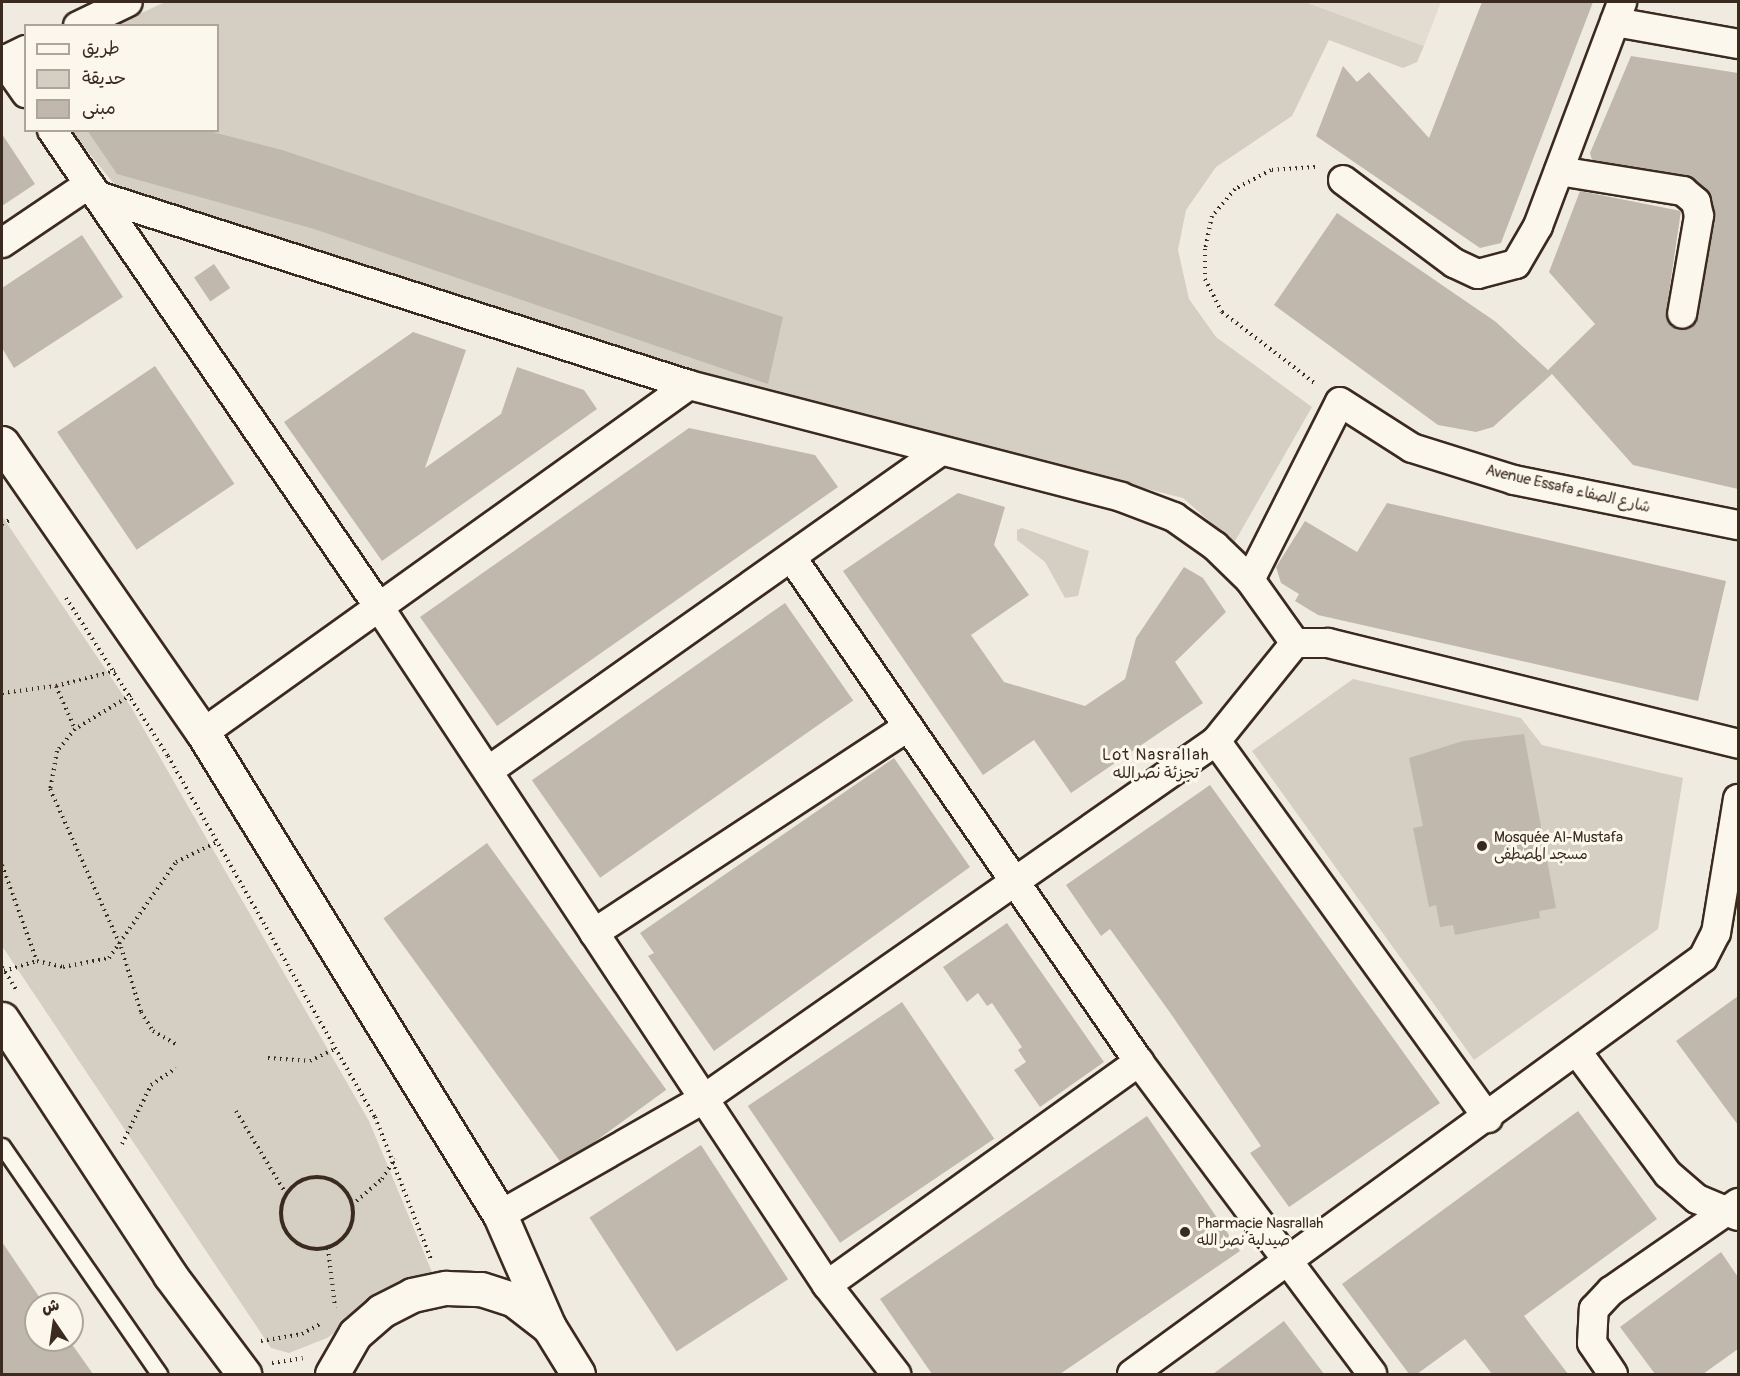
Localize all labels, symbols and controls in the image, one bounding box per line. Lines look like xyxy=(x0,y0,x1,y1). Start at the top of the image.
legend xyxy=(24,24,219,132)
text: طريق xyxy=(82,37,120,60)
text: حديقة xyxy=(82,67,126,90)
text: مبنى xyxy=(82,97,116,120)
street label: Avenue Essafa شارع الصفاء xyxy=(1484,461,1652,517)
district label: Lot Nasrallah تجزئة نصرالله xyxy=(1102,745,1210,783)
place label: Mosquée Al-Mustafa مسجد المصطفى xyxy=(1494,828,1623,863)
marker: Mosquée Al-Mustafa مسجد المصطفى xyxy=(1475,839,1489,853)
place label: Pharmacie Nasrallah صيدلية نصر الله xyxy=(1197,1214,1323,1249)
marker: Pharmacie Nasrallah صيدلية نصر الله xyxy=(1178,1225,1192,1239)
north arrow xyxy=(24,1292,84,1352)
text: ش xyxy=(40,1295,61,1318)

